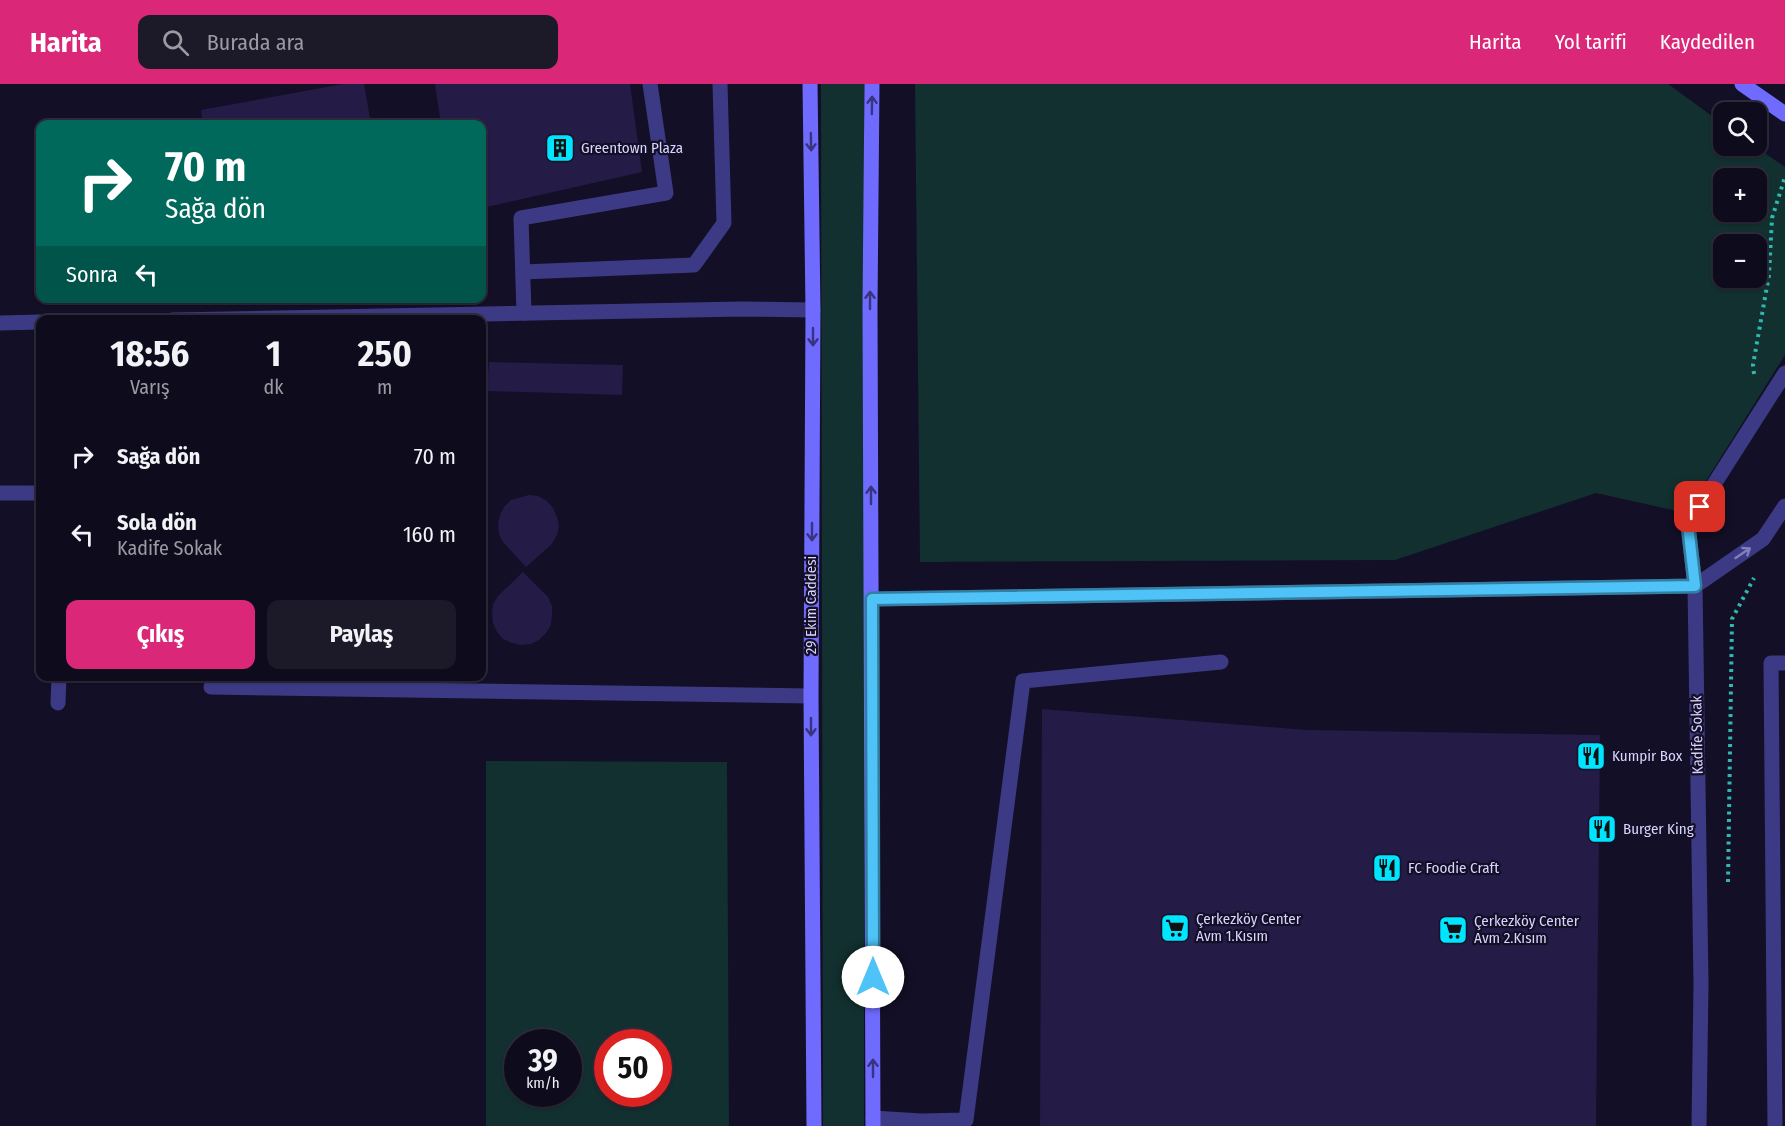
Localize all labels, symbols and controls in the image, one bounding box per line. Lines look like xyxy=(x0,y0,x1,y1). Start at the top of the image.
search box xyxy=(138,15,558,69)
text: Harita xyxy=(30,26,102,59)
icon: search xyxy=(159,26,192,59)
text: Burada ara xyxy=(207,29,304,56)
text: Harita xyxy=(1469,29,1522,55)
text: Yol tarifi xyxy=(1555,29,1627,55)
text: Kaydedilen xyxy=(1660,29,1755,55)
one-way arrow xyxy=(866,95,878,115)
map controls xyxy=(1713,102,1767,288)
button: search xyxy=(1713,102,1767,156)
building icon: Greentown Plaza xyxy=(544,132,576,164)
one-way arrow xyxy=(805,132,817,152)
place label: Greentown Plaza xyxy=(581,139,683,157)
text: 70 m xyxy=(165,142,246,192)
icon: right xyxy=(66,144,144,222)
button: + xyxy=(1713,168,1767,222)
text: Sağa dön xyxy=(165,193,266,225)
button: − xyxy=(1713,234,1767,288)
icon: left xyxy=(130,258,163,291)
text: Sonra xyxy=(66,261,118,288)
one-way arrow xyxy=(864,290,876,310)
one-way arrow xyxy=(807,327,819,347)
text: 18:56 xyxy=(110,332,189,376)
text: 1 xyxy=(266,332,281,376)
text: 250 xyxy=(358,332,412,376)
text: Varış xyxy=(130,375,170,399)
text: dk xyxy=(264,375,284,399)
text: m xyxy=(377,375,393,399)
icon: right xyxy=(66,440,99,473)
text: Sağa dön xyxy=(117,443,200,470)
text: 70 m xyxy=(414,443,456,470)
pin xyxy=(1674,481,1725,532)
one-way arrow xyxy=(865,485,877,505)
icon: arrive xyxy=(1683,490,1716,523)
text: Sola dön xyxy=(117,509,197,536)
icon: left xyxy=(66,518,99,551)
text: 160 m xyxy=(403,521,456,548)
one-way arrow xyxy=(806,522,818,542)
text: Kadife Sokak xyxy=(117,536,222,560)
one-way arrow xyxy=(1734,547,1751,559)
street label: 29 Ekim Caddesi xyxy=(802,556,820,654)
button: Çıkış xyxy=(66,600,255,669)
button: Paylaş xyxy=(267,600,456,669)
street label: Kadife Sokak xyxy=(1687,695,1707,775)
one-way arrow xyxy=(805,717,817,737)
restaurant icon: Kumpir Box xyxy=(1575,740,1607,772)
place label: Kumpir Box xyxy=(1612,747,1683,765)
restaurant icon: Burger King xyxy=(1586,813,1618,845)
place label: Burger King xyxy=(1623,820,1694,838)
restaurant icon: FC Foodie Craft xyxy=(1371,852,1403,884)
place label: FC Foodie Craft xyxy=(1408,859,1499,877)
place label: Çerkezköy Center Avm 1.Kısım xyxy=(1196,910,1302,945)
supermarket icon: Çerkezköy Center Avm 1.Kısım xyxy=(1159,912,1191,944)
place label: Çerkezköy Center Avm 2.Kısım xyxy=(1474,912,1580,947)
supermarket icon: Çerkezköy Center Avm 2.Kısım xyxy=(1437,914,1469,946)
position arrow xyxy=(841,945,905,1009)
speed limit sign: 50 xyxy=(594,1029,672,1107)
text: 39 xyxy=(528,1043,558,1079)
one-way arrow xyxy=(867,1058,879,1078)
text: km/h xyxy=(526,1074,560,1092)

